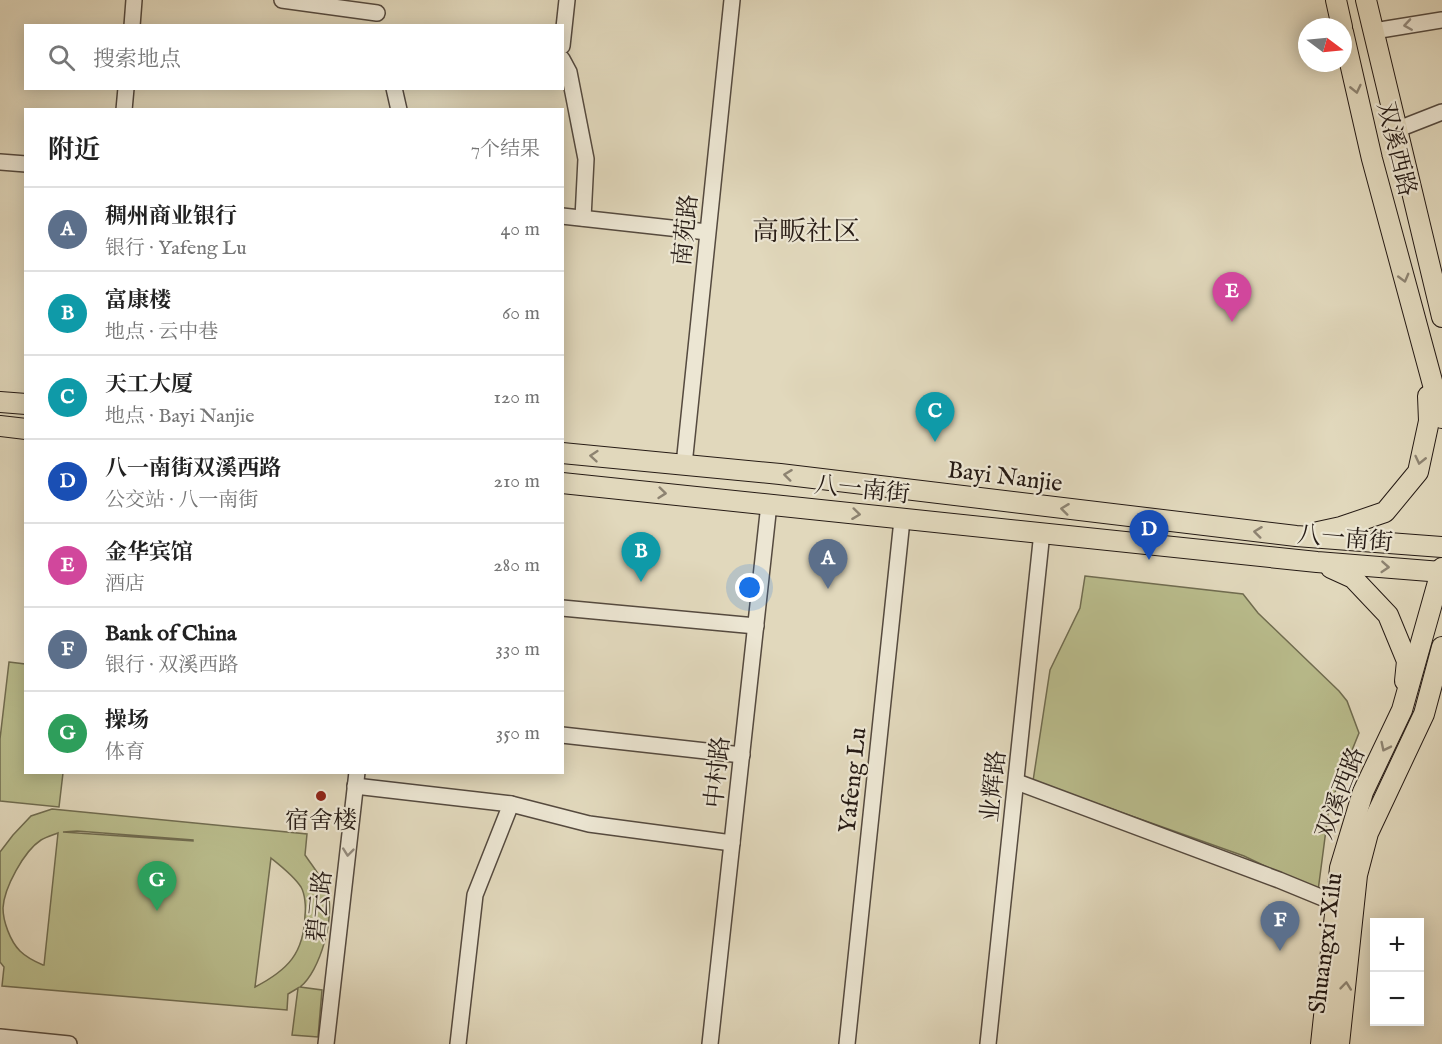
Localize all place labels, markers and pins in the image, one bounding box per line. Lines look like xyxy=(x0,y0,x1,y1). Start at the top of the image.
pin: E xyxy=(1212,272,1252,322)
pin: C xyxy=(916,392,954,442)
pin: D xyxy=(1130,510,1168,560)
pin: B xyxy=(622,532,660,582)
pin: A xyxy=(808,540,848,589)
marker: 宿舍楼 xyxy=(314,789,328,803)
place label: 宿舍楼 xyxy=(285,806,357,837)
pin: G xyxy=(138,862,176,911)
pin: F xyxy=(1260,902,1300,951)

